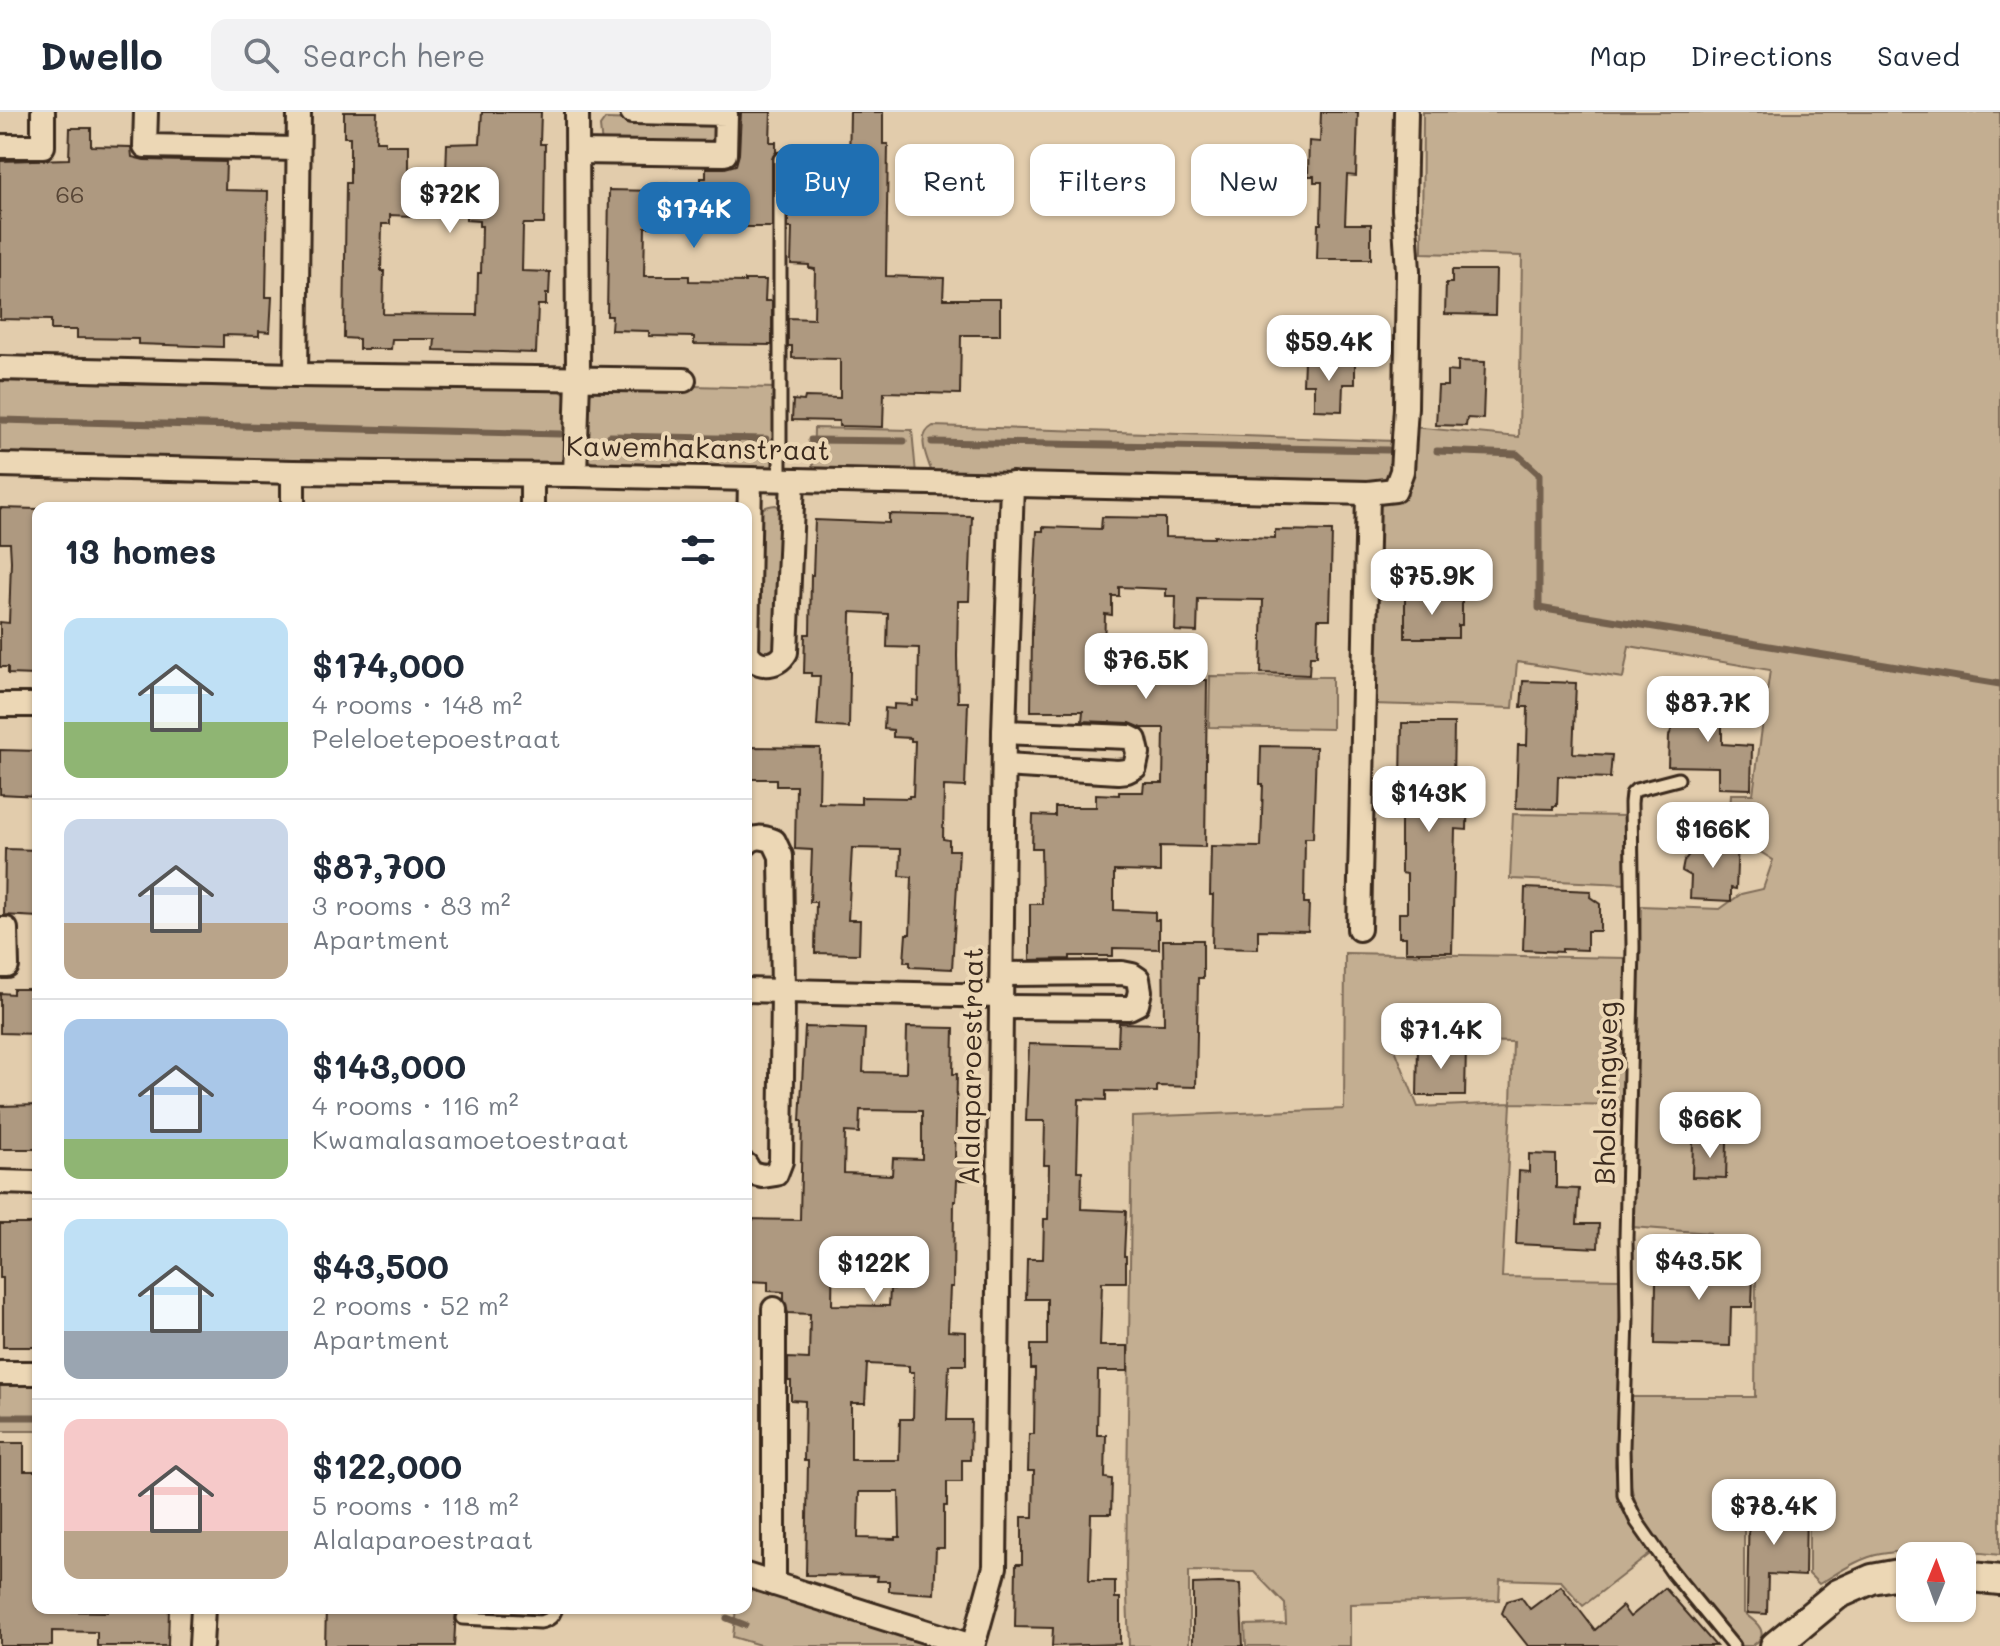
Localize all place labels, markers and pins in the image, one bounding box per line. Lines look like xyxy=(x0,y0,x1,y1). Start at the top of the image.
pin: $72K xyxy=(403,167,497,235)
pin: $174K xyxy=(638,182,750,250)
pin: $59.4K xyxy=(1264,315,1394,383)
pin: $75.9K xyxy=(1367,549,1497,617)
pin: $76.5K xyxy=(1081,633,1211,701)
pin: $87.7K xyxy=(1643,676,1773,744)
pin: $143K xyxy=(1373,766,1485,834)
pin: $166K xyxy=(1657,802,1769,870)
pin: $71.4K xyxy=(1376,1003,1506,1071)
pin: $66K xyxy=(1663,1092,1757,1160)
pin: $43.5K xyxy=(1634,1234,1764,1302)
pin: $122K xyxy=(818,1236,930,1304)
pin: $78.4K xyxy=(1709,1479,1839,1547)

